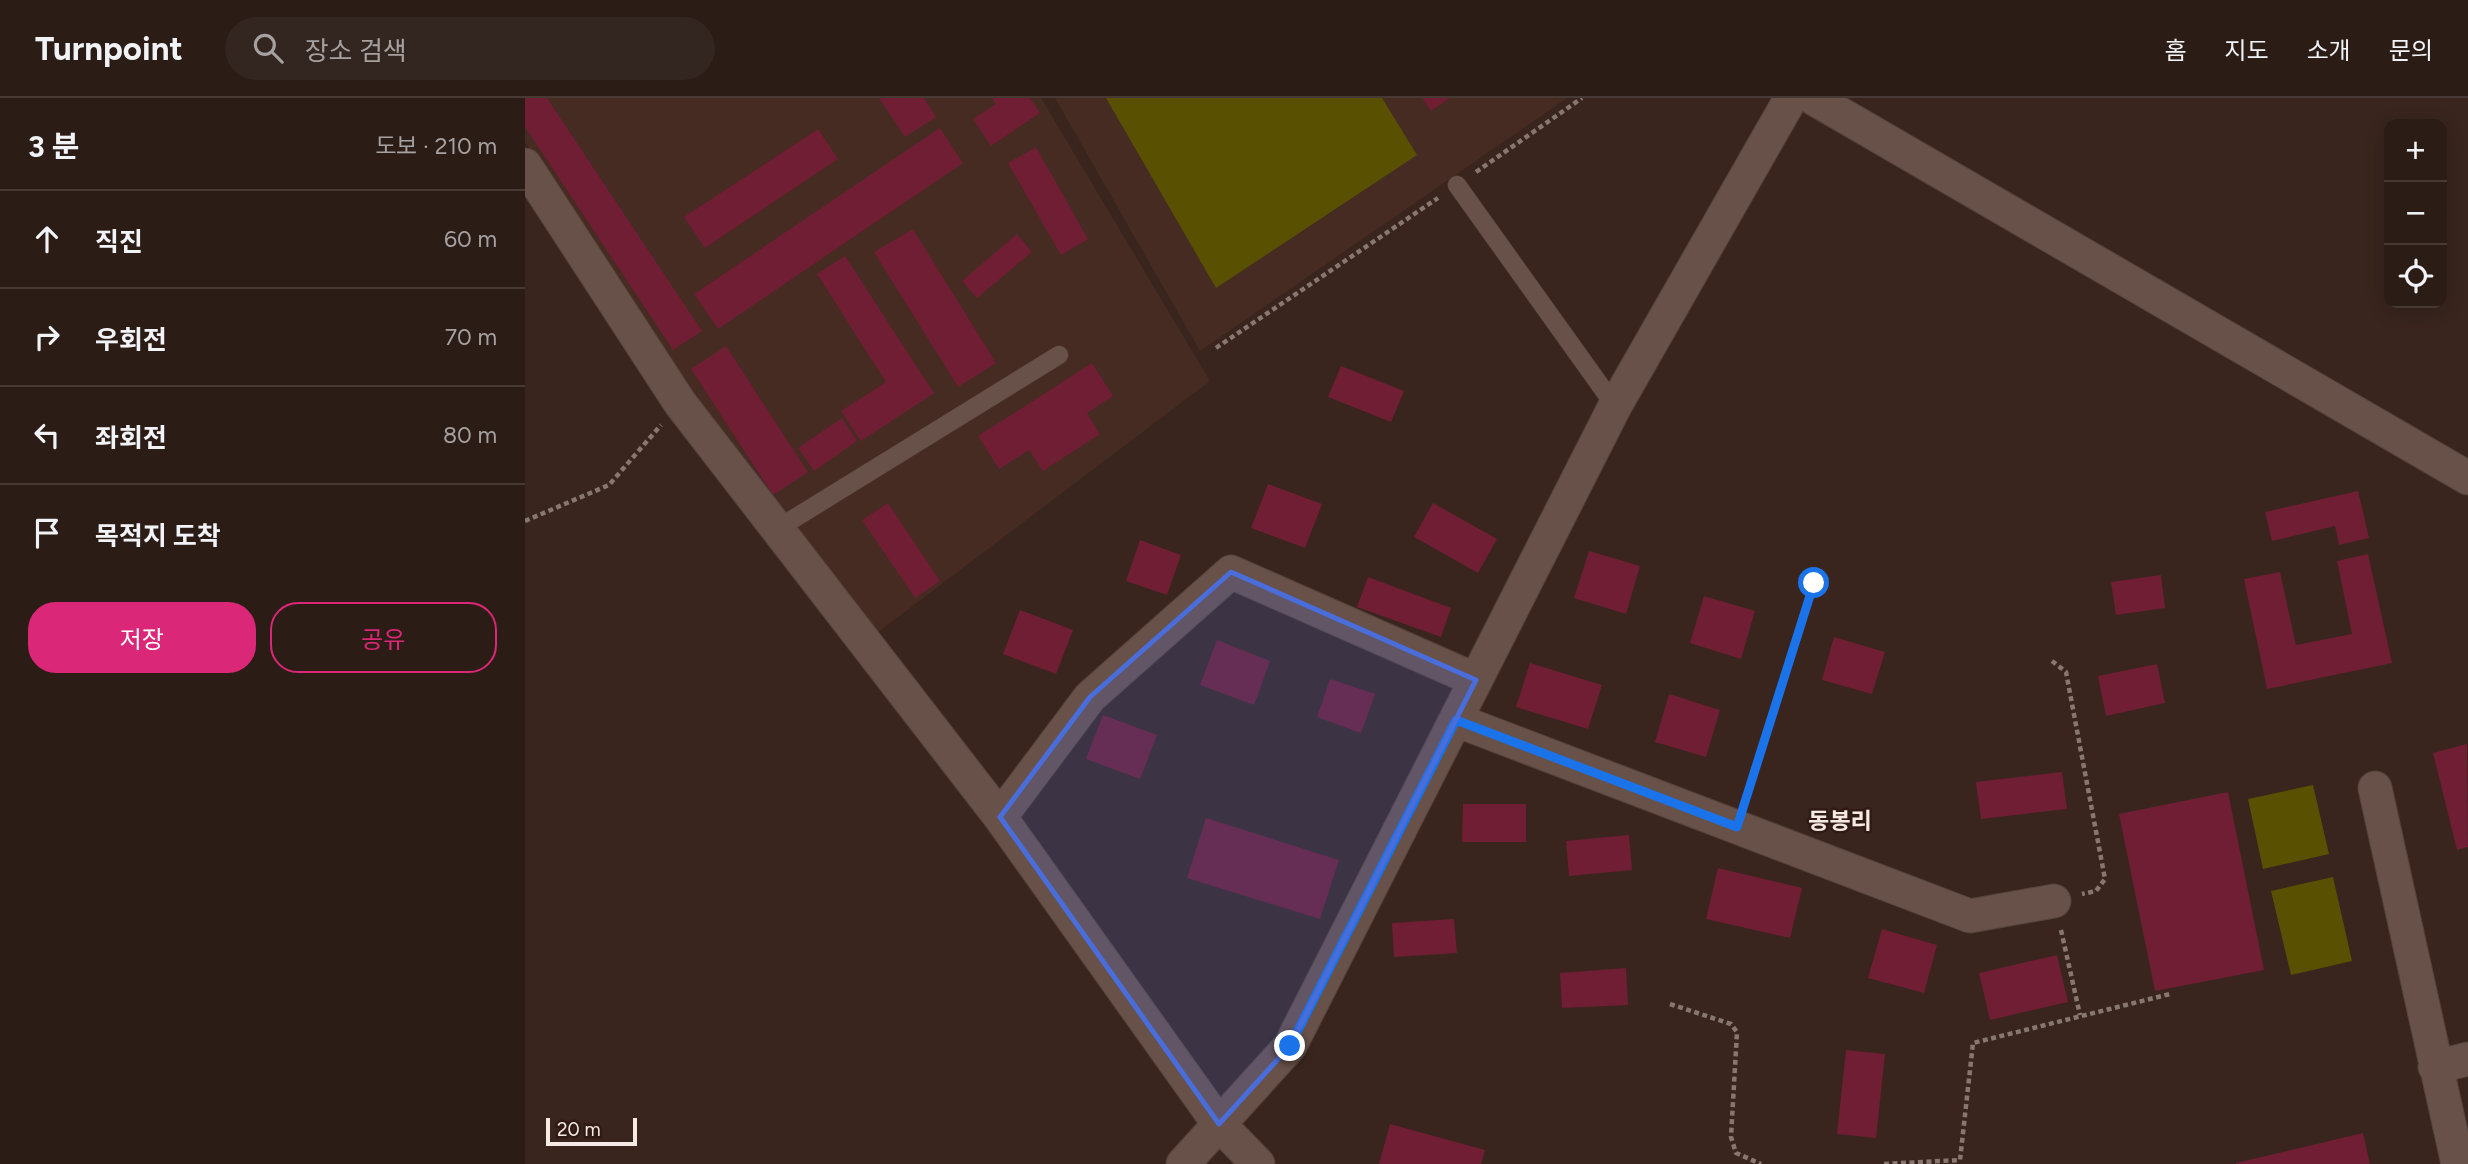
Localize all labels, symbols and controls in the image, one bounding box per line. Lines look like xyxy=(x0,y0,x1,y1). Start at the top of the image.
search box xyxy=(225,17,715,80)
text: Turnpoint xyxy=(35,29,183,68)
icon: search xyxy=(249,29,287,67)
text: 장소 검색 xyxy=(305,35,407,67)
text: 홈 xyxy=(2164,36,2186,65)
text: 지도 xyxy=(2224,36,2269,65)
text: 소개 xyxy=(2307,36,2351,65)
text: 문의 xyxy=(2389,36,2433,65)
map controls xyxy=(2384,119,2447,308)
button: + xyxy=(2384,119,2447,182)
text: 3 분 xyxy=(28,128,79,165)
text: 도보 · 210 m xyxy=(375,132,497,160)
button: − xyxy=(2384,182,2447,245)
icon: ahead xyxy=(28,220,66,258)
text: 60 m xyxy=(444,225,497,253)
text: 직진 xyxy=(95,226,143,258)
button: locate xyxy=(2384,245,2447,308)
icon: right xyxy=(28,318,66,356)
text: 70 m xyxy=(445,323,497,351)
text: 우회전 xyxy=(95,324,167,356)
icon: left xyxy=(28,416,66,454)
text: 80 m xyxy=(443,421,497,449)
text: 좌회전 xyxy=(95,422,167,454)
icon: arrive xyxy=(28,514,66,552)
text: 목적지 도착 xyxy=(95,520,221,552)
route start xyxy=(1798,567,1829,598)
button: 저장 xyxy=(28,602,256,673)
button: 공유 xyxy=(270,602,497,673)
district label: 동봉리 xyxy=(1808,807,1872,835)
route end xyxy=(1274,1030,1305,1061)
scale bar xyxy=(546,1115,637,1147)
text: 20 m xyxy=(557,1118,601,1141)

